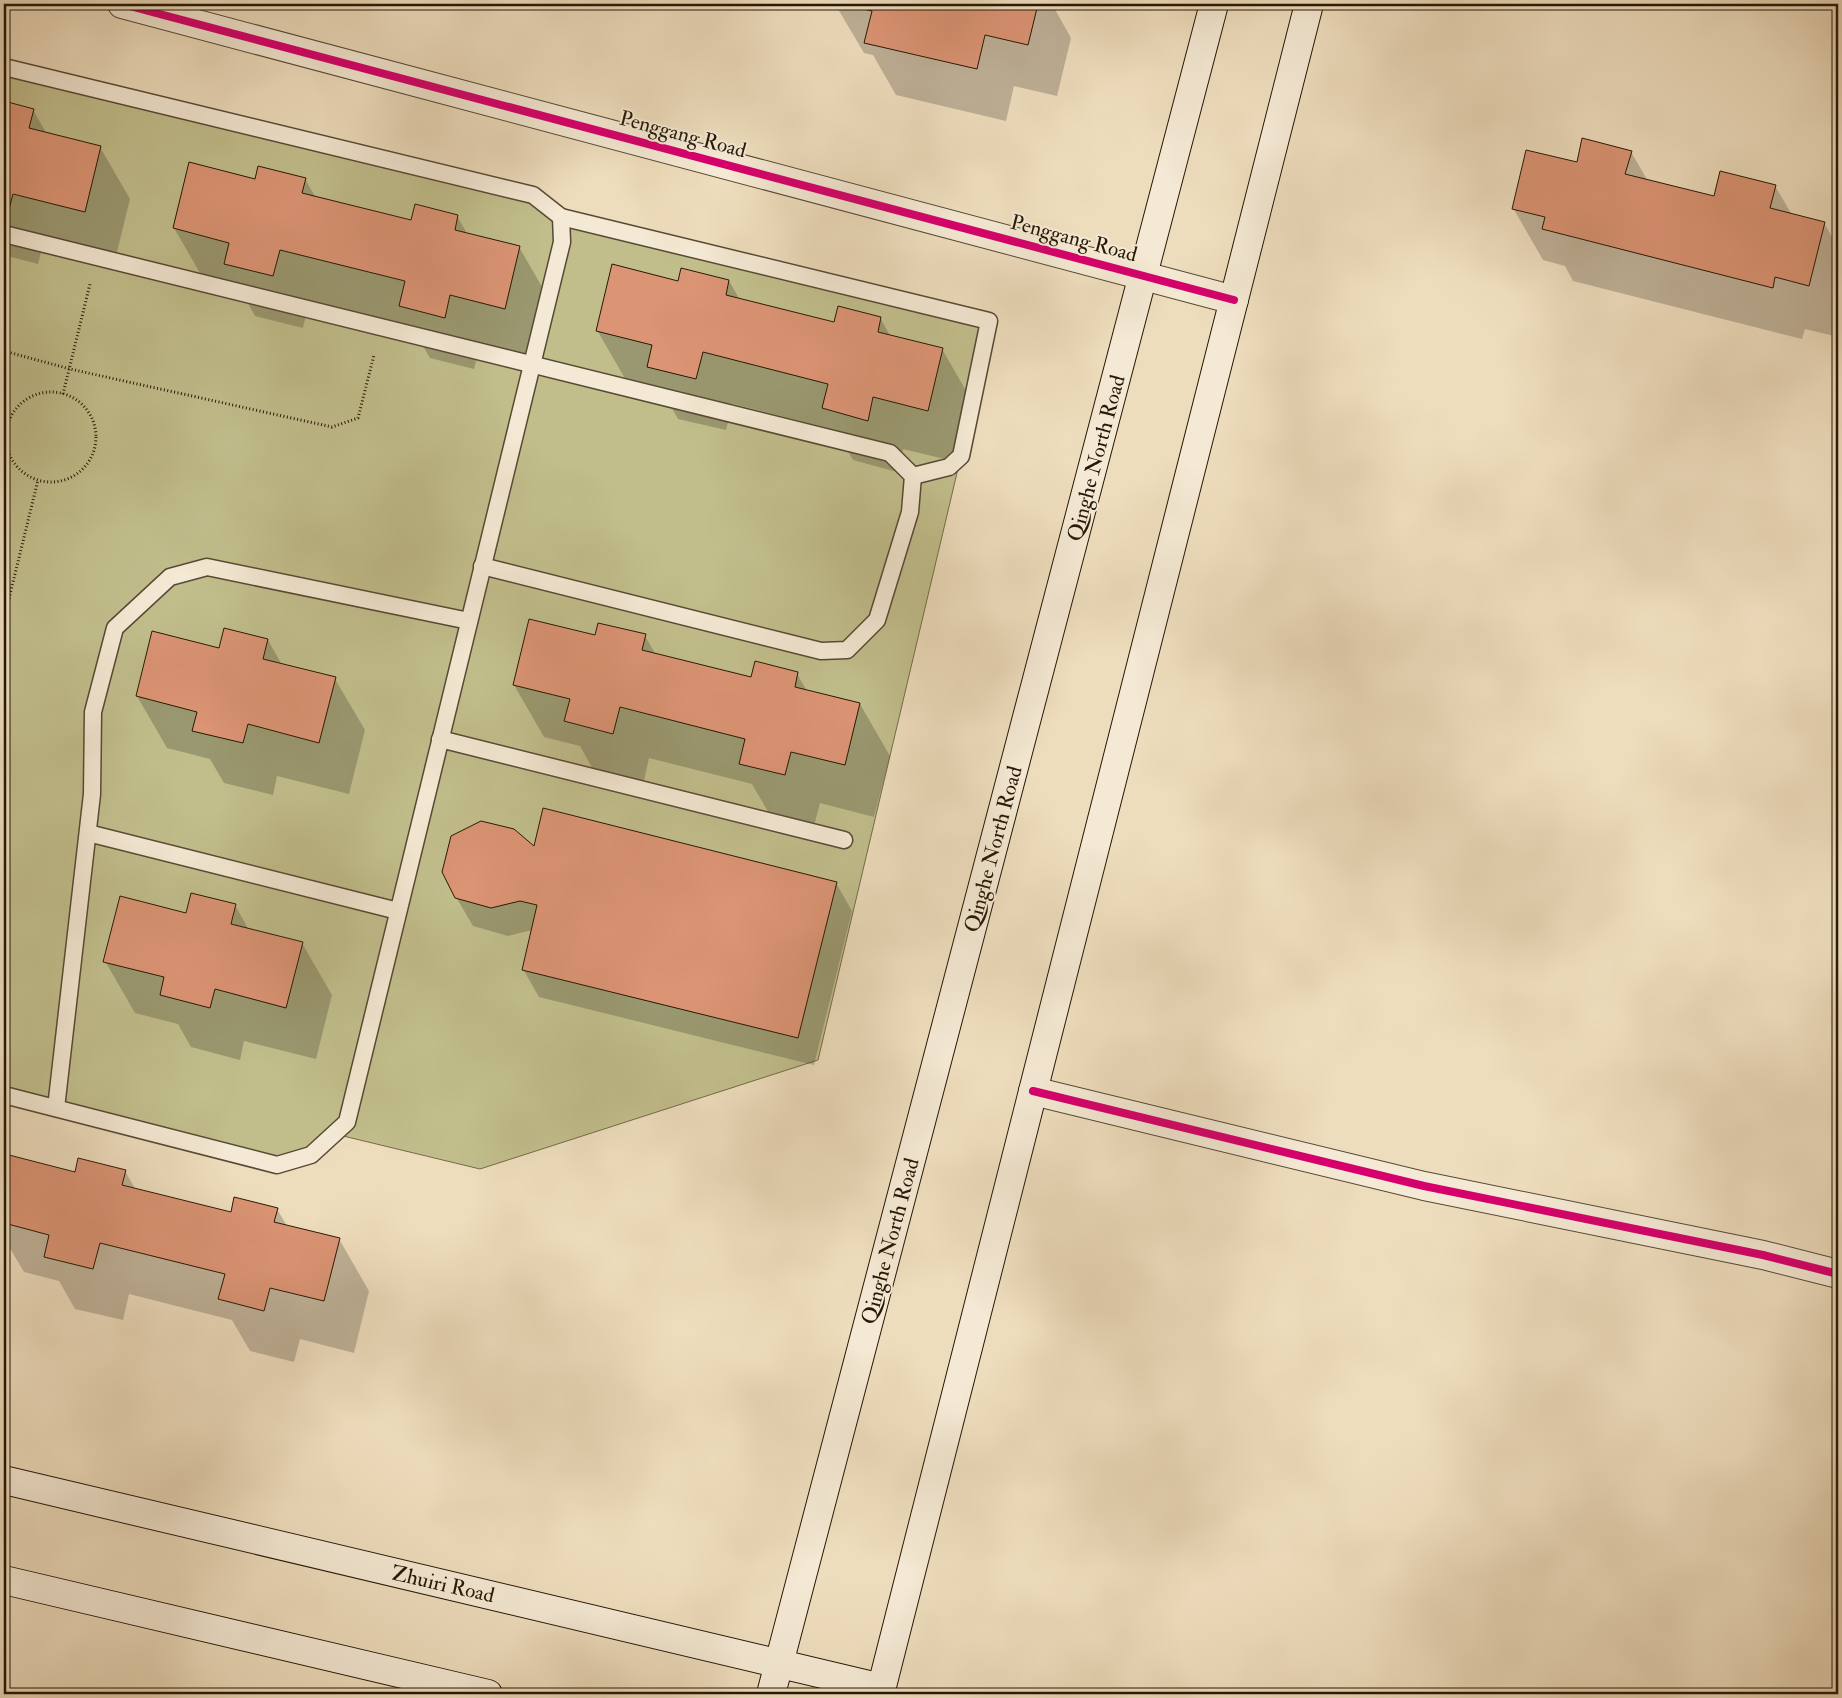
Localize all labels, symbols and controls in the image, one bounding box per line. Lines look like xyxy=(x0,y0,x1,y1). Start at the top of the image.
street label: Penggang Road xyxy=(617,105,750,165)
street label: Penggang Road xyxy=(1008,209,1141,269)
street label: Qinghe North Road xyxy=(1061,371,1132,544)
street label: Qinghe North Road xyxy=(958,762,1029,935)
street label: Qinghe North Road xyxy=(855,1154,926,1327)
street label: Zhuiri Road xyxy=(389,1560,498,1610)

